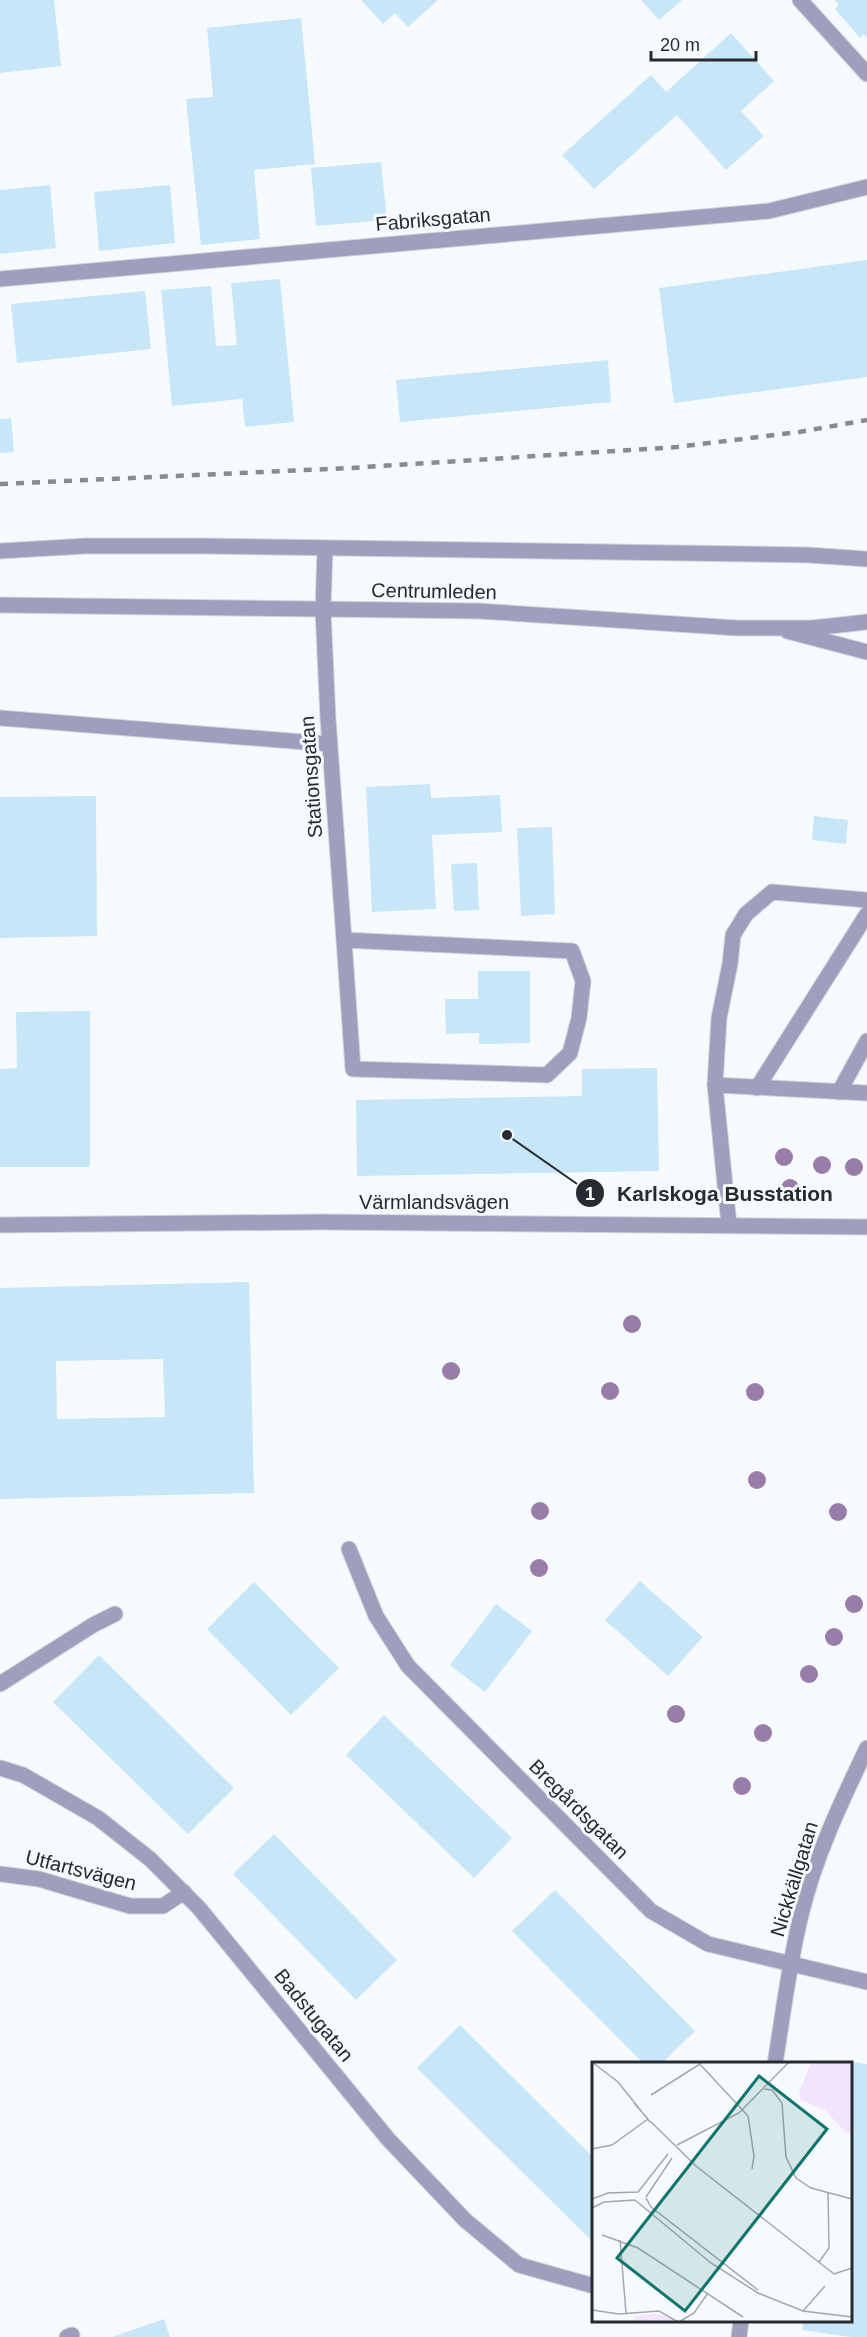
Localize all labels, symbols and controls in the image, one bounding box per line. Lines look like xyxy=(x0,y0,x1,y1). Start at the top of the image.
scale bar xyxy=(651,24,756,62)
text: 20 m xyxy=(660,35,700,55)
street label: Fabriksgatan xyxy=(374,203,492,235)
street label: Centrumleden xyxy=(371,579,497,603)
street label: Stationsgatan xyxy=(296,715,326,839)
callout: Karlskoga Busstation xyxy=(575,1174,845,1213)
text: Karlskoga Busstation xyxy=(617,1182,833,1205)
text: 1 xyxy=(585,1184,595,1204)
street label: Värmlandsvägen xyxy=(359,1191,509,1213)
street label: Bregårdsgatan xyxy=(525,1755,633,1863)
street label: Nickkällgatan xyxy=(766,1819,822,1939)
street label: Utfartsvägen xyxy=(23,1846,139,1894)
street label: Badstugatan xyxy=(270,1964,358,2066)
inset map xyxy=(592,2062,852,2322)

